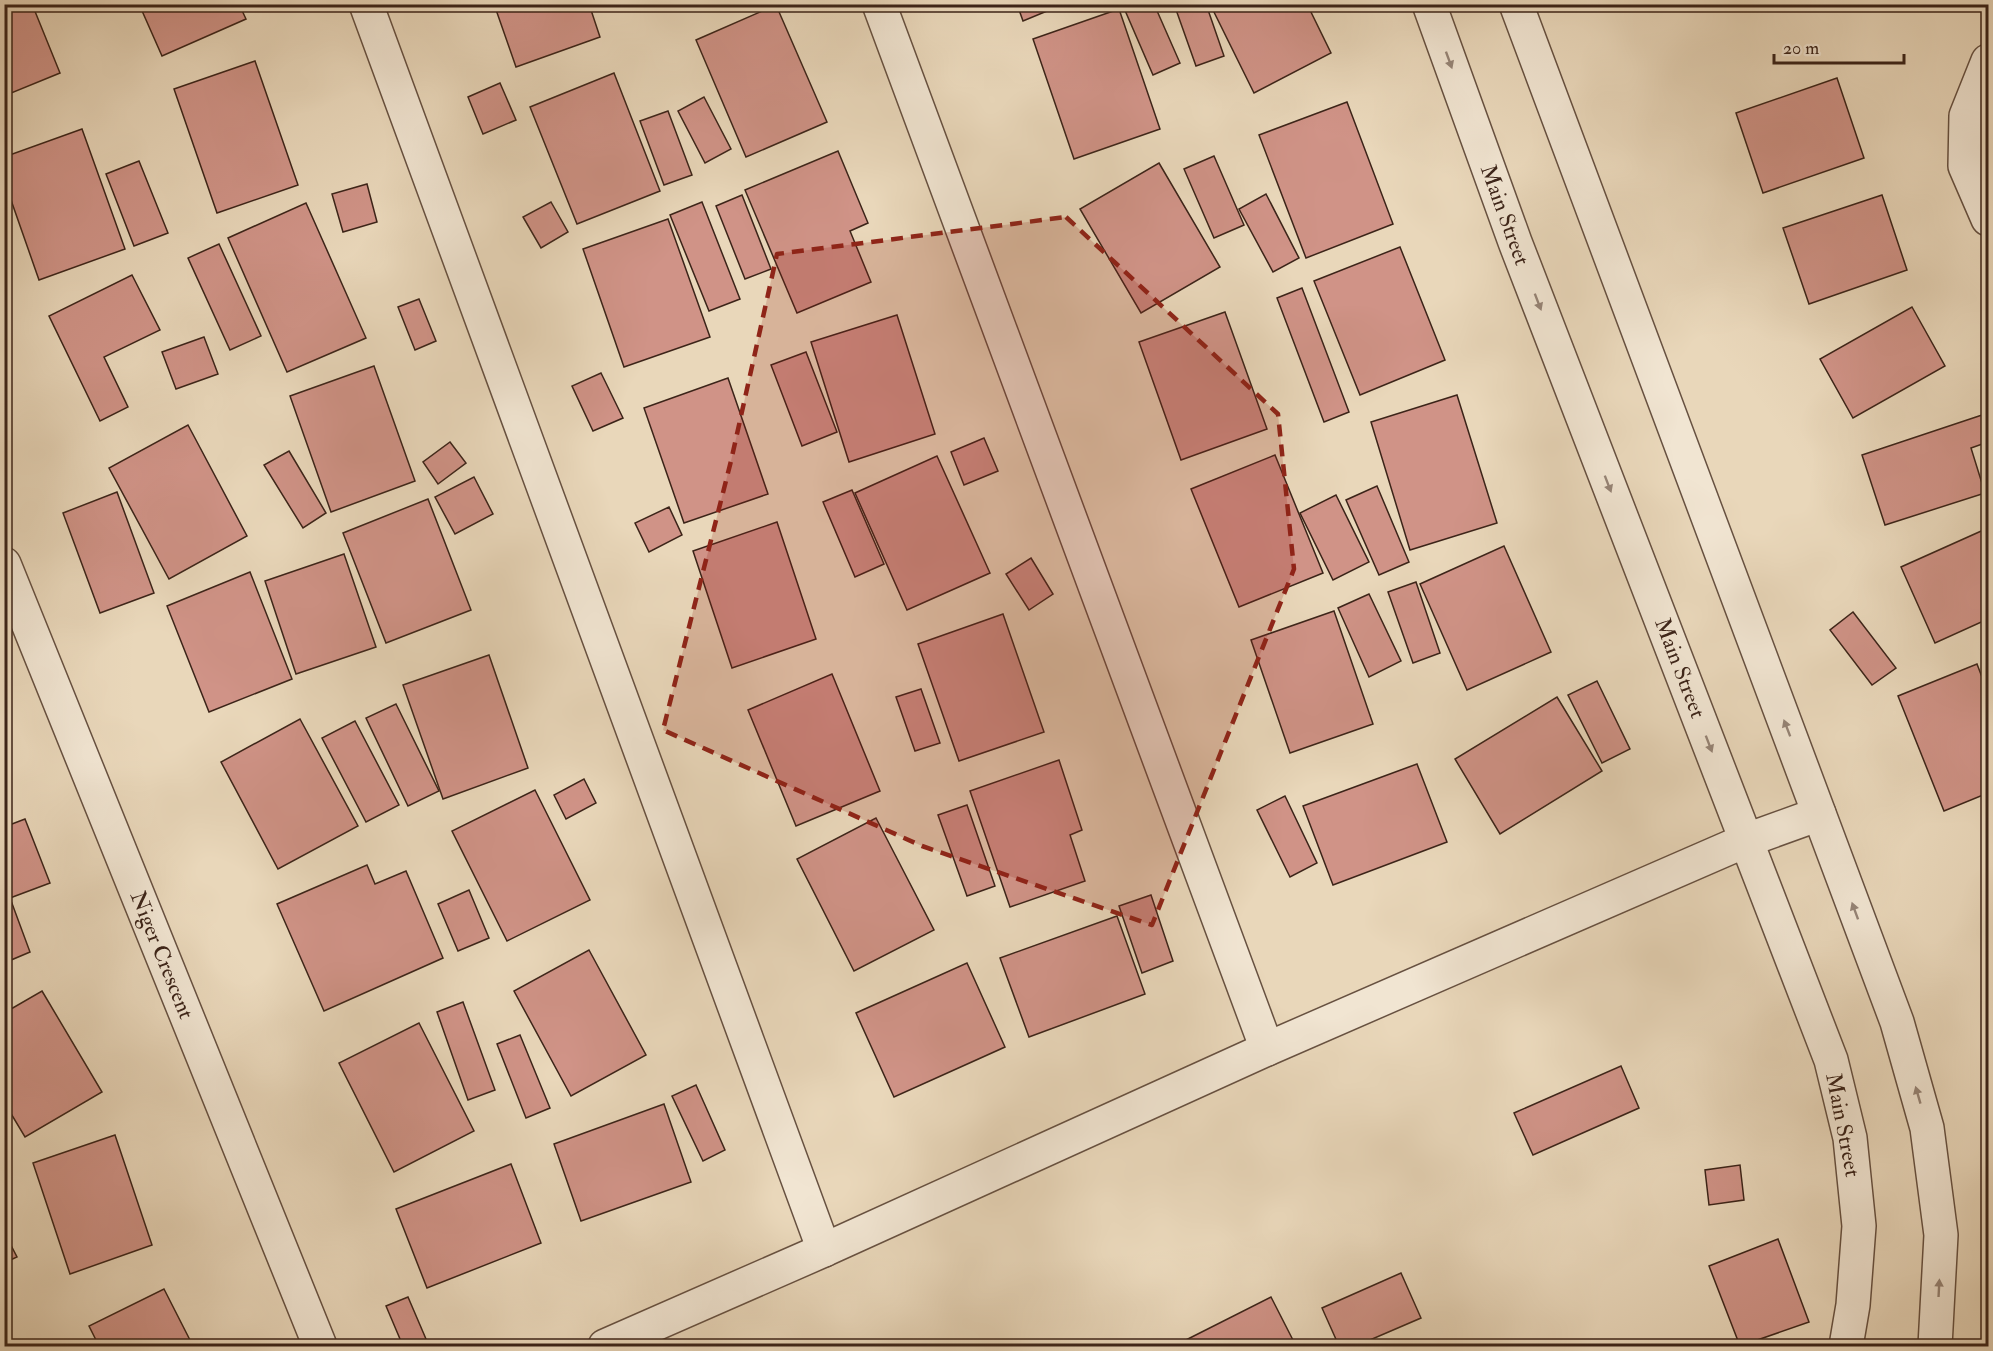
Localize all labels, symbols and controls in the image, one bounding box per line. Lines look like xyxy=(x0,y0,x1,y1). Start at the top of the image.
scale bar xyxy=(1774,27,1904,65)
text: 20 m xyxy=(1783,37,1819,60)
one-way arrow xyxy=(1444,51,1454,69)
street label: Main Street xyxy=(1474,161,1536,269)
one-way arrow xyxy=(1534,293,1543,311)
one-way arrow xyxy=(1604,475,1614,493)
street label: Main Street xyxy=(1648,614,1712,722)
one-way arrow xyxy=(1782,719,1791,737)
one-way arrow xyxy=(1704,735,1714,753)
street label: Niger Crescent xyxy=(124,887,200,1023)
one-way arrow xyxy=(1850,902,1859,920)
street label: Main Street xyxy=(1819,1071,1867,1179)
one-way arrow xyxy=(1913,1086,1922,1104)
one-way arrow xyxy=(1934,1279,1943,1298)

